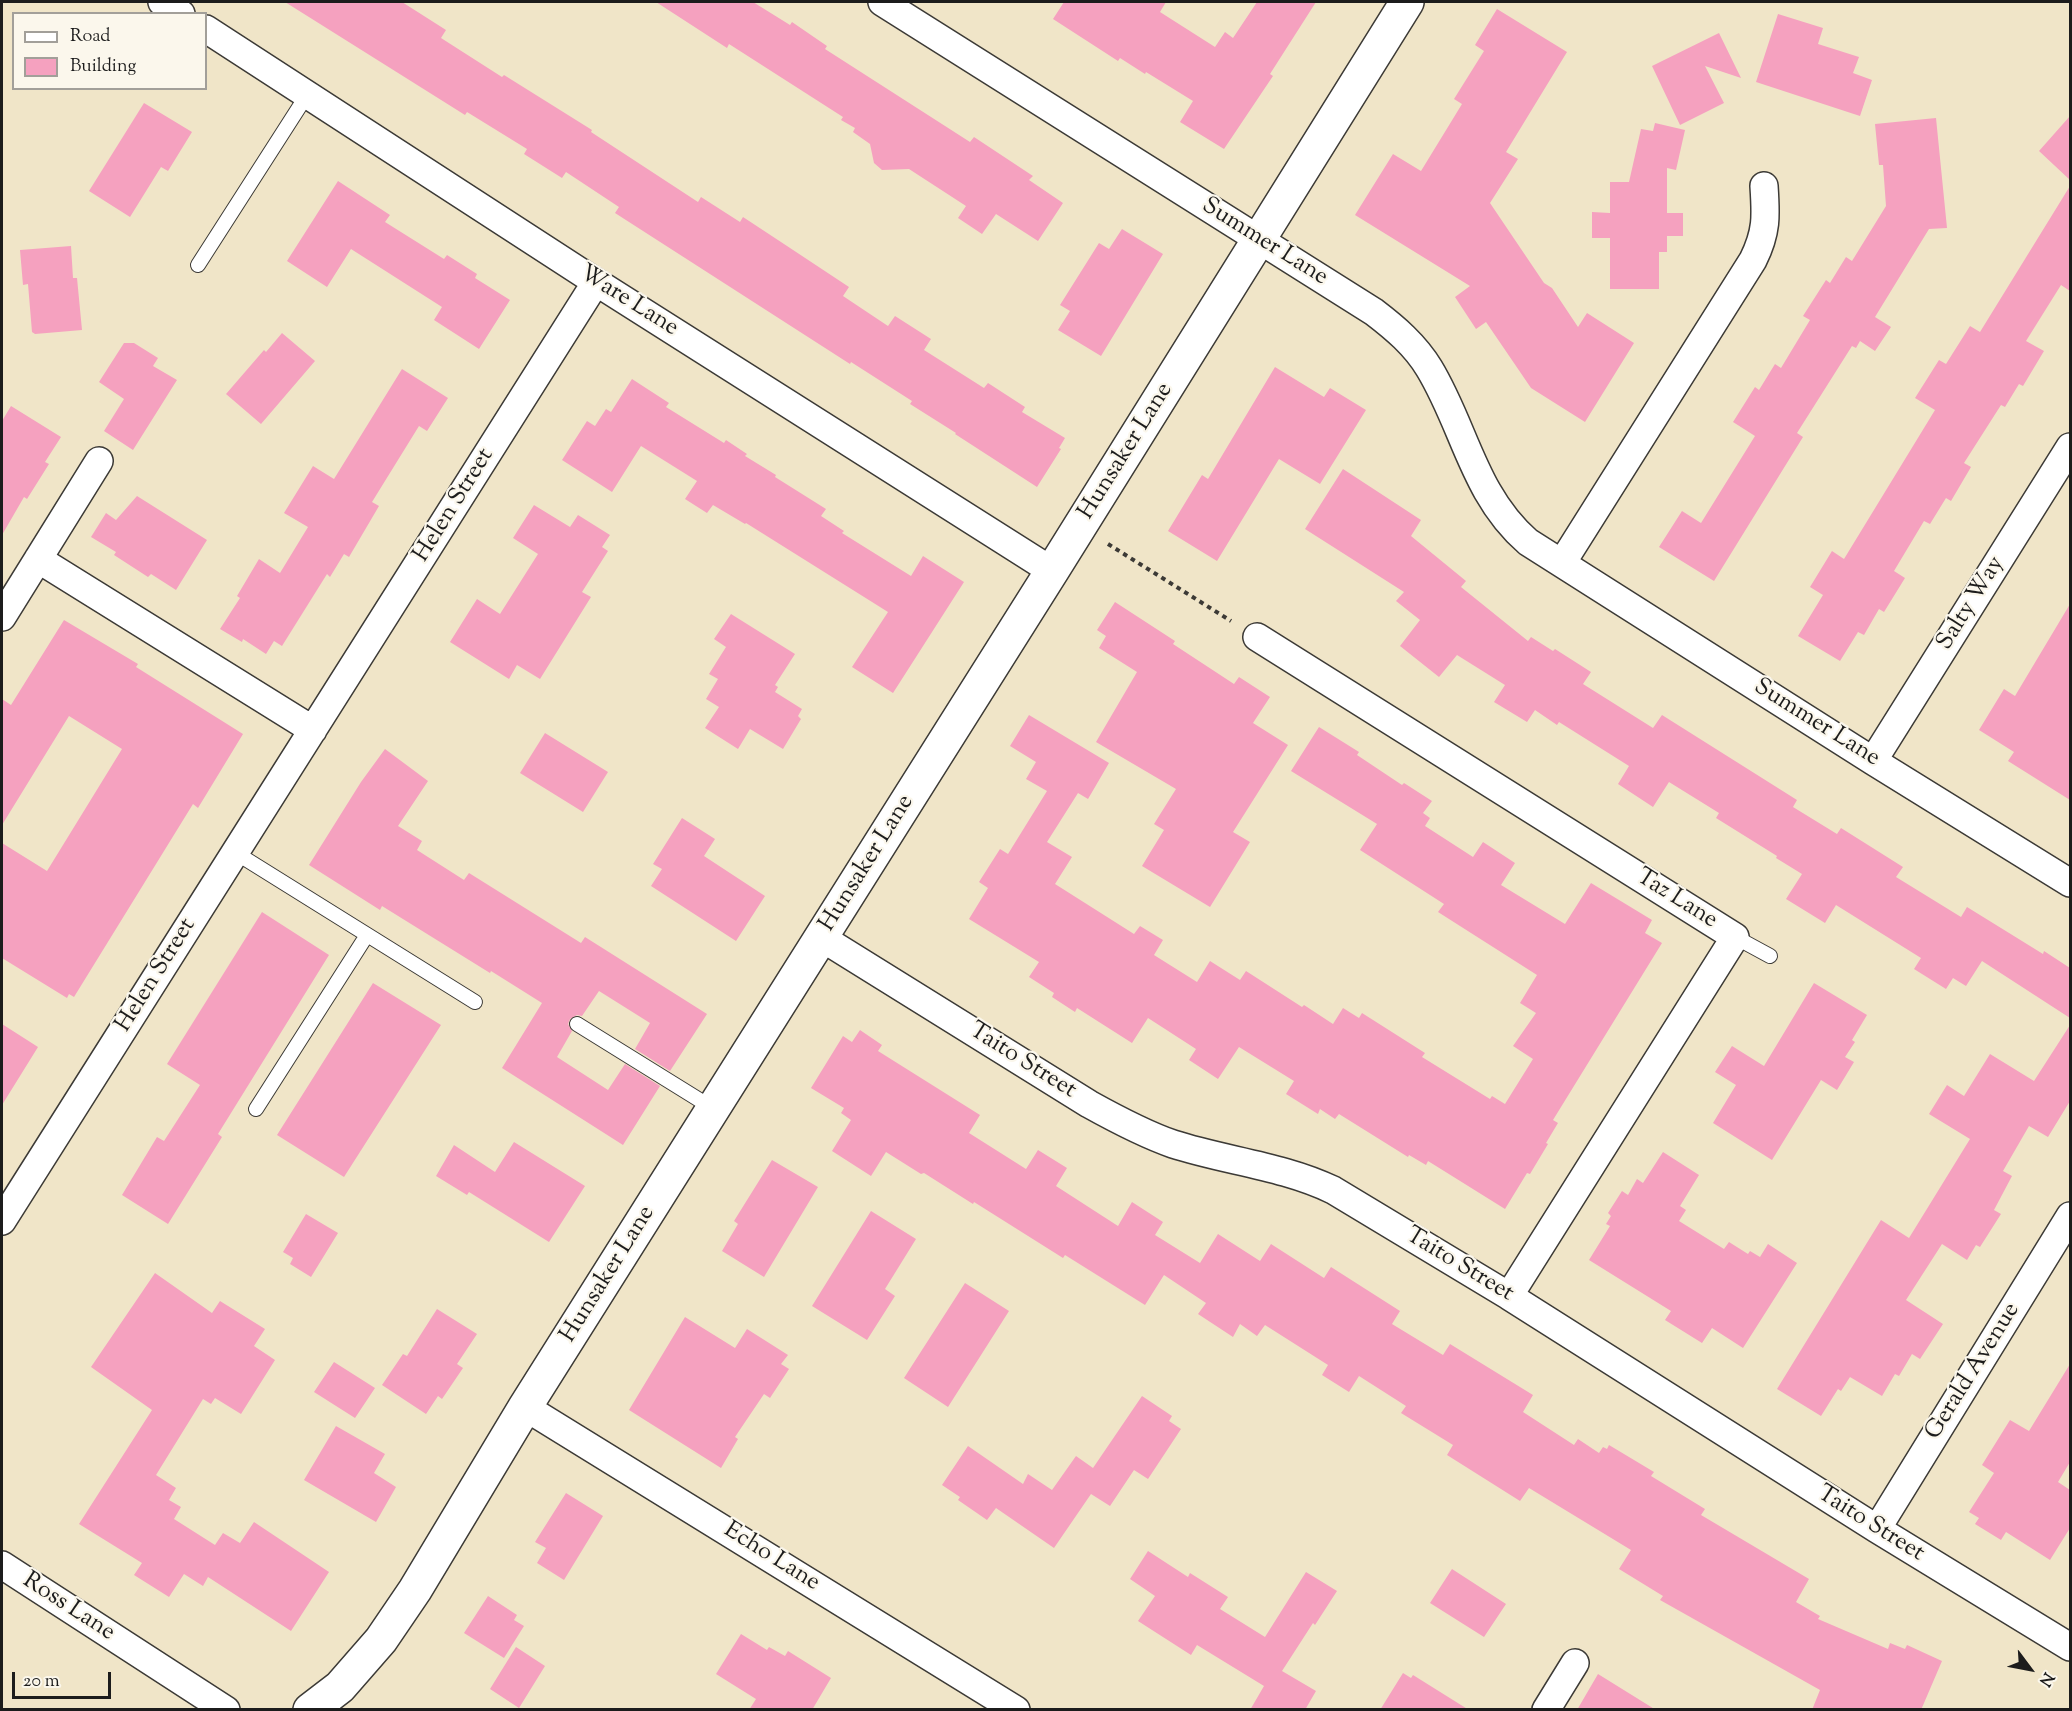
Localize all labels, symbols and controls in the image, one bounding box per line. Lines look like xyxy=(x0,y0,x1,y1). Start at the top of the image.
legend xyxy=(12,12,207,90)
text: Road xyxy=(70,24,110,50)
text: Building xyxy=(70,54,136,80)
street label: Summer Lane xyxy=(1196,193,1332,293)
street label: Ware Lane xyxy=(573,260,683,344)
street label: Hunsaker Lane xyxy=(1073,378,1181,526)
street label: Helen Street xyxy=(409,444,501,568)
street label: Salty Way xyxy=(1932,552,2012,656)
street label: Summer Lane xyxy=(1748,674,1884,774)
street label: Hunsaker Lane xyxy=(814,790,922,938)
street label: Taz Lane xyxy=(1630,864,1722,936)
street label: Helen Street xyxy=(111,914,203,1038)
street label: Taito Street xyxy=(963,1018,1081,1106)
street label: Hunsaker Lane xyxy=(555,1201,663,1349)
street label: Taito Street xyxy=(1400,1223,1518,1309)
street label: Gerald Avenue xyxy=(1920,1298,2028,1446)
street label: Taito Street xyxy=(1811,1481,1929,1569)
street label: Echo Lane xyxy=(718,1517,824,1599)
street label: Ross Lane xyxy=(16,1568,120,1648)
north arrow xyxy=(2000,1639,2060,1699)
scale bar xyxy=(15,1660,114,1698)
text: N xyxy=(2033,1667,2059,1690)
text: 20 m xyxy=(23,1669,60,1695)

